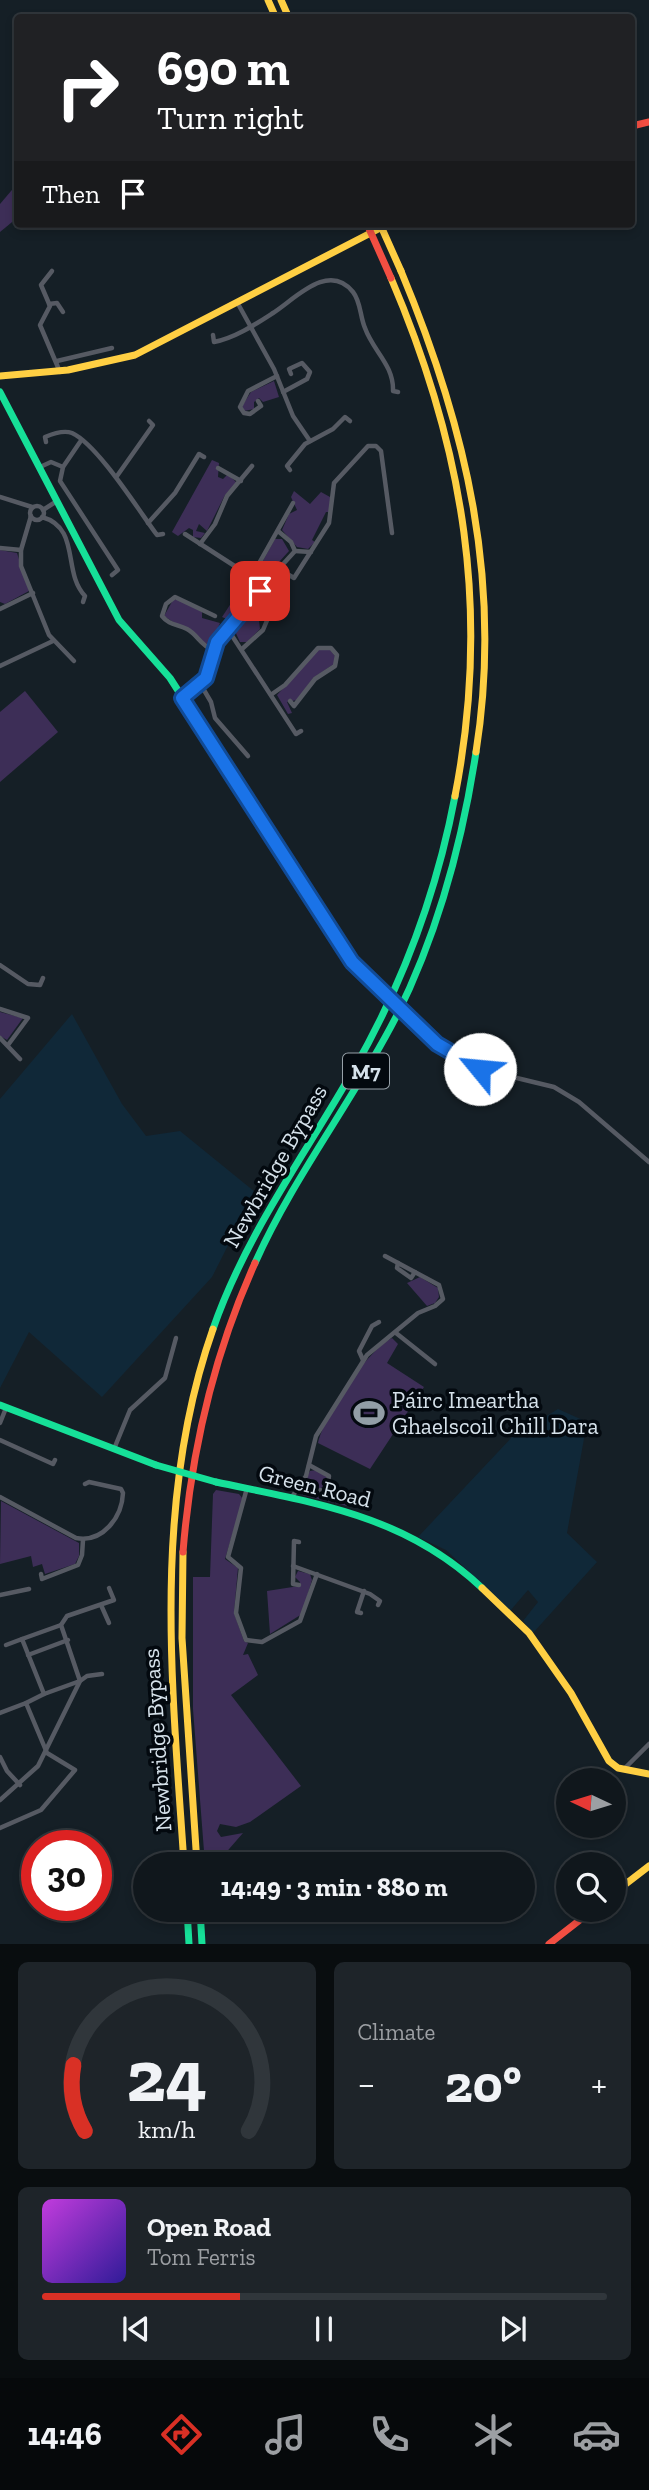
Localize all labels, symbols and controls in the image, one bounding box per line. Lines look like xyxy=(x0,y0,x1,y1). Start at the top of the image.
text: 690 m xyxy=(157,39,290,98)
icon: right xyxy=(42,42,133,133)
text: Turn right xyxy=(157,99,304,137)
icon: arrive xyxy=(114,175,152,213)
text: Then xyxy=(42,178,100,210)
pin xyxy=(230,561,290,621)
icon: arrive xyxy=(241,572,279,610)
position arrow xyxy=(443,1032,517,1106)
road number: M7 xyxy=(343,1054,389,1088)
street label: Newbridge Bypass xyxy=(217,1079,333,1253)
place label: Páirc Imeartha Ghaelscoil Chill Dara xyxy=(392,1386,599,1440)
sports icon: Páirc Imeartha Ghaelscoil Chill Dara xyxy=(352,1396,386,1430)
street label: Green Road xyxy=(256,1459,375,1514)
street label: Newbridge Bypass xyxy=(137,1647,177,1833)
north arrow xyxy=(556,1768,626,1838)
map controls xyxy=(556,1768,626,1922)
speed limit sign: 30 xyxy=(21,1830,112,1921)
button: search xyxy=(556,1852,626,1922)
text: 14:49 · 3 min · 880 m xyxy=(220,1871,448,1903)
text: Climate xyxy=(358,2018,435,2046)
text: 24 xyxy=(126,2033,207,2121)
text: 20° xyxy=(445,2053,522,2115)
text: − xyxy=(358,2061,375,2107)
text: + xyxy=(591,2061,607,2107)
text: km/h xyxy=(138,2114,195,2144)
text: Open Road xyxy=(147,2211,271,2243)
text: Tom Ferris xyxy=(147,2243,256,2271)
icon: previous xyxy=(117,2310,155,2348)
icon: pause xyxy=(305,2310,343,2348)
icon: next xyxy=(494,2310,532,2348)
icon: directions xyxy=(157,2410,206,2459)
icon: music xyxy=(261,2410,310,2459)
icon: phone xyxy=(365,2410,414,2459)
icon: climate xyxy=(469,2410,518,2459)
icon: car xyxy=(572,2410,621,2459)
text: 14:46 xyxy=(27,2415,102,2453)

